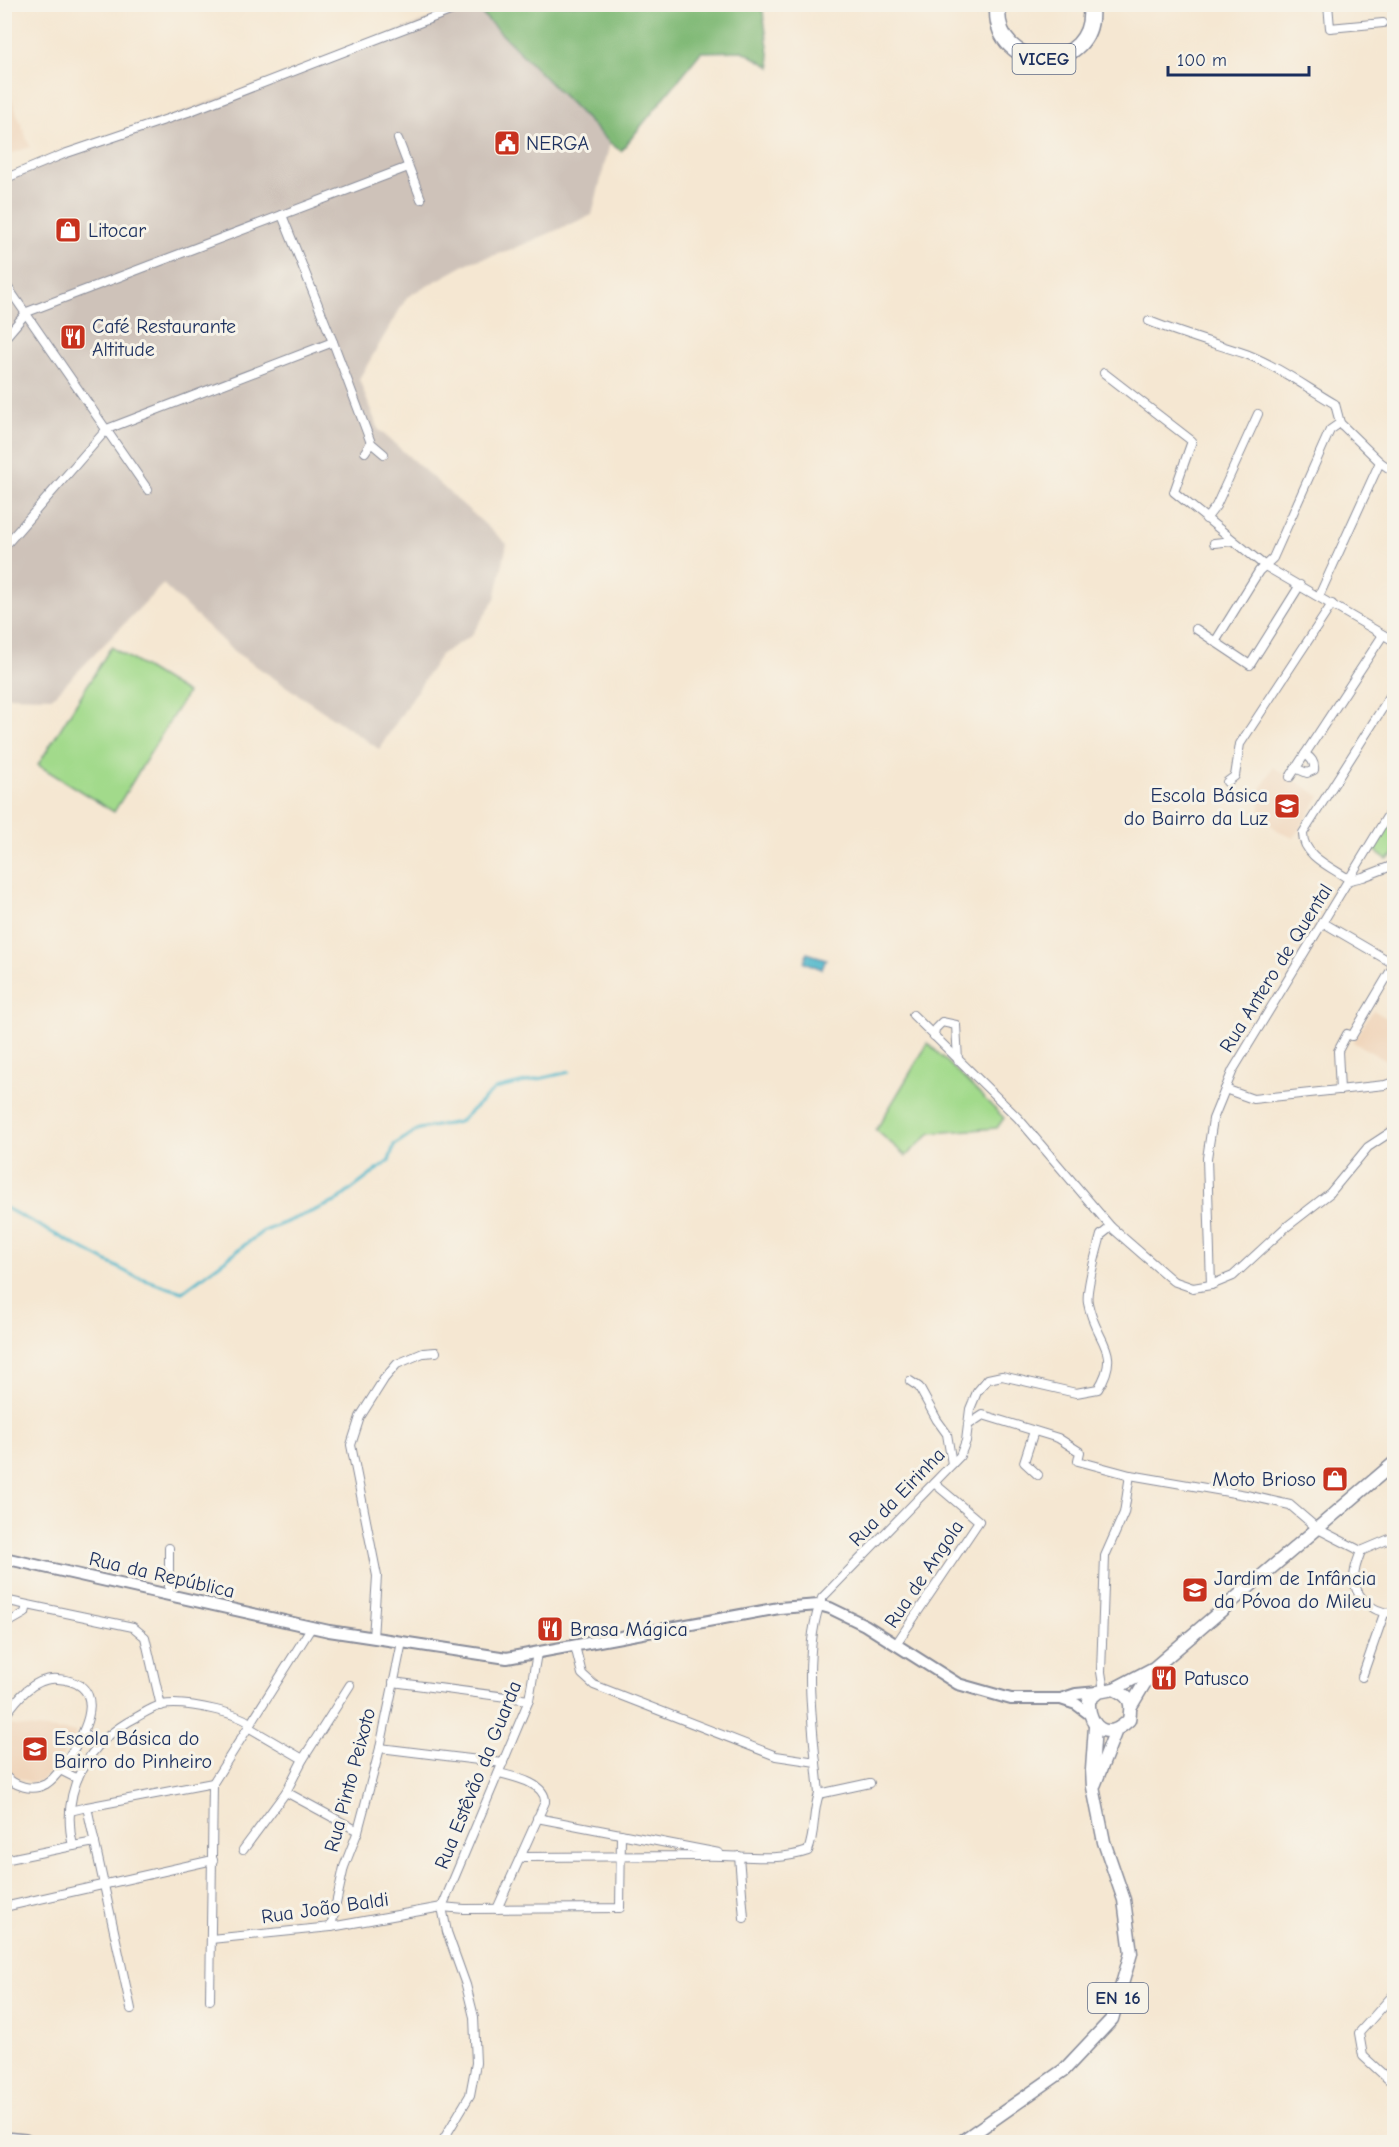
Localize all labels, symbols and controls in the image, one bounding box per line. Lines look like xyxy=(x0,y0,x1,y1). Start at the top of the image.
scale bar xyxy=(1168,39,1309,77)
road number: VICEG xyxy=(1012,44,1076,74)
text: 100 m xyxy=(1177,50,1227,71)
public building icon: NERGA xyxy=(492,128,522,158)
place label: NERGA xyxy=(526,132,589,155)
shop icon: Litocar xyxy=(53,215,83,245)
place label: Litocar xyxy=(88,219,146,242)
place label: Café Restaurante Altitude xyxy=(92,315,236,361)
restaurant icon: Café Restaurante Altitude xyxy=(58,322,88,352)
place label: Escola Básica do Bairro da Luz xyxy=(1124,784,1268,830)
school or university icon: Escola Básica do Bairro da Luz xyxy=(1272,791,1302,821)
street label: Rua Antero de Quental xyxy=(1215,879,1337,1057)
street label: Rua da Eirinha xyxy=(844,1443,950,1551)
shop icon: Moto Brioso xyxy=(1320,1464,1350,1494)
place label: Moto Brioso xyxy=(1212,1468,1316,1491)
street label: Rua de Angola xyxy=(880,1516,968,1632)
street label: Rua da República xyxy=(87,1547,237,1603)
place label: Jardim de Infância da Póvoa do Mileu xyxy=(1214,1567,1376,1613)
school or university icon: Jardim de Infância da Póvoa do Mileu xyxy=(1180,1575,1210,1605)
restaurant icon: Brasa Mágica xyxy=(535,1614,565,1644)
place label: Brasa Mágica xyxy=(570,1618,688,1641)
restaurant icon: Patusco xyxy=(1149,1663,1179,1693)
place label: Patusco xyxy=(1184,1667,1249,1690)
street label: Rua Estêvão da Guarda xyxy=(430,1678,526,1872)
street label: Rua Pinto Peixoto xyxy=(320,1705,380,1855)
place label: Escola Básica do Bairro do Pinheiro xyxy=(54,1727,212,1773)
school or university icon: Escola Básica do Bairro do Pinheiro xyxy=(20,1734,50,1764)
street label: Rua João Baldi xyxy=(260,1888,390,1928)
road number: EN 16 xyxy=(1088,1983,1148,2013)

